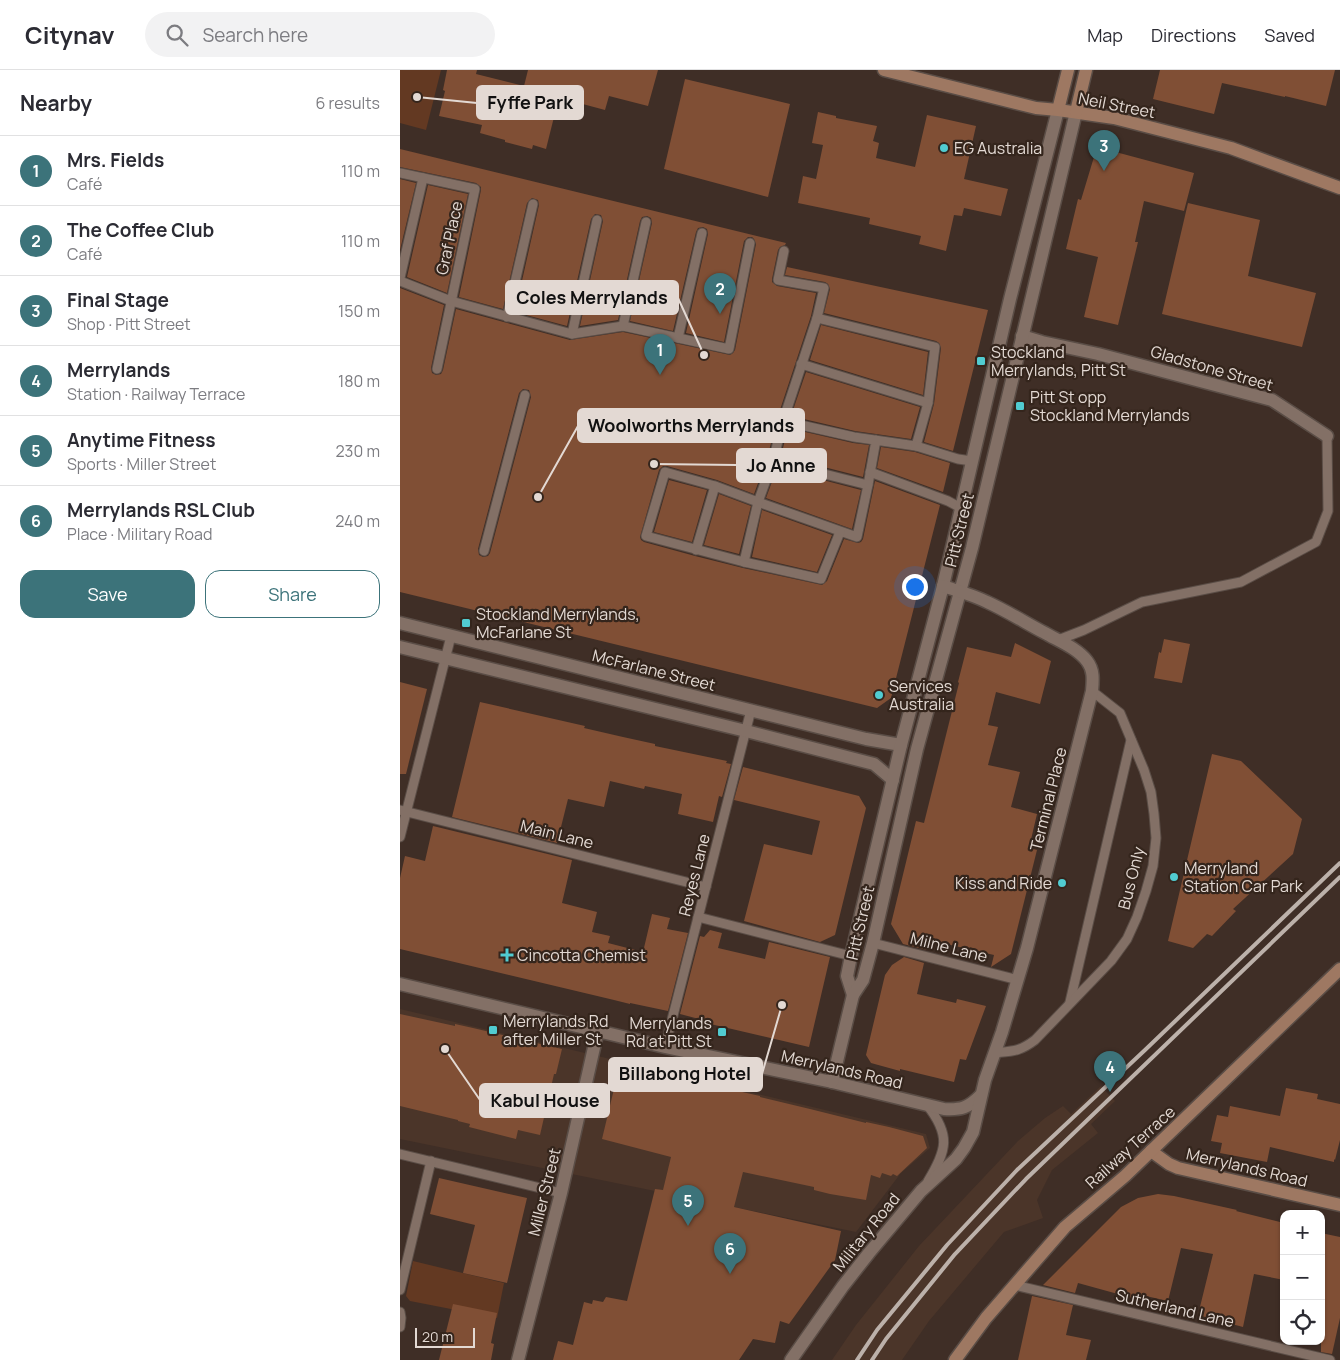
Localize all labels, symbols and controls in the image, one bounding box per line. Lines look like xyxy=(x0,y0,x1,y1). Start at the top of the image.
search box xyxy=(145,12,495,57)
text: Citynav xyxy=(25,18,115,51)
icon: search xyxy=(163,21,191,49)
text: Search here xyxy=(203,22,308,48)
text: Map xyxy=(1087,23,1123,47)
text: Directions xyxy=(1151,23,1236,47)
text: Saved xyxy=(1264,23,1315,47)
callout: Fyffe Park xyxy=(477,86,583,119)
street label: Neil Street xyxy=(1077,87,1157,123)
text: Nearby xyxy=(20,89,92,117)
text: Fyffe Park xyxy=(487,90,574,114)
text: 6 results xyxy=(315,92,380,114)
pin: 3 xyxy=(1088,130,1120,171)
place label: EG Australia xyxy=(954,137,1042,159)
marker: EG Australia xyxy=(938,142,950,154)
text: Mrs. Fields xyxy=(67,147,164,173)
text: 1 xyxy=(32,160,40,182)
text: 110 m xyxy=(341,160,380,182)
text: Café xyxy=(67,173,102,195)
street label: Graf Place xyxy=(430,199,468,277)
text: The Coffee Club xyxy=(67,217,214,243)
text: 2 xyxy=(31,230,41,252)
text: 110 m xyxy=(341,230,380,252)
text: Café xyxy=(67,243,102,265)
pin: 2 xyxy=(704,273,736,314)
callout: Coles Merrylands xyxy=(506,281,678,314)
text: Coles Merrylands xyxy=(516,285,668,309)
text: Final Stage xyxy=(67,287,169,313)
text: 3 xyxy=(31,300,41,322)
text: 150 m xyxy=(338,300,380,322)
text: Shop · Pitt Street xyxy=(67,313,191,335)
pin: 1 xyxy=(644,334,676,375)
street label: Gladstone Street xyxy=(1148,340,1276,396)
place label: Stockland Merrylands, Pitt St xyxy=(991,341,1126,381)
marker: Stockland Merrylands, Pitt St xyxy=(975,355,987,367)
text: Merrylands xyxy=(67,357,170,383)
text: 4 xyxy=(31,370,41,392)
text: 180 m xyxy=(338,370,380,392)
text: Station · Railway Terrace xyxy=(67,383,245,405)
place label: Pitt St opp Stockland Merrylands xyxy=(1030,386,1190,426)
marker: Pitt St opp Stockland Merrylands xyxy=(1014,400,1026,412)
callout: Woolworths Merrylands xyxy=(578,409,804,442)
text: Woolworths Merrylands xyxy=(588,413,794,437)
text: Anytime Fitness xyxy=(67,427,216,453)
text: 5 xyxy=(31,440,41,462)
text: 230 m xyxy=(336,440,380,462)
callout: Jo Anne xyxy=(737,449,826,482)
text: Sports · Miller Street xyxy=(67,453,216,475)
text: Jo Anne xyxy=(746,453,816,477)
street label: Pitt Street xyxy=(939,491,979,569)
text: Merrylands RSL Club xyxy=(67,497,255,523)
text: 6 xyxy=(31,510,41,532)
text: 240 m xyxy=(335,510,380,532)
text: Place · Military Road xyxy=(67,523,212,545)
button: Save xyxy=(20,570,195,618)
button: Share xyxy=(205,570,380,618)
your location xyxy=(902,574,928,600)
place label: Stockland Merrylands, McFarlane St xyxy=(476,603,640,643)
marker: Stockland Merrylands, McFarlane St xyxy=(460,617,472,629)
street label: McFarlane Street xyxy=(590,644,718,696)
place label: Services Australia xyxy=(889,675,954,715)
marker: Services Australia xyxy=(873,689,885,701)
street label: Terminal Place xyxy=(1024,745,1072,853)
street label: Main Lane xyxy=(518,814,596,854)
street label: Reyes Lane xyxy=(673,831,715,919)
street label: Bus Only xyxy=(1113,844,1150,912)
place label: Merryland Station Car Park xyxy=(1184,857,1304,897)
marker: Merryland Station Car Park xyxy=(1168,871,1180,883)
place label: Kiss and Ride xyxy=(955,872,1052,894)
marker: Kiss and Ride xyxy=(1056,877,1068,889)
street label: Pitt Street xyxy=(841,884,879,962)
street label: Milne Lane xyxy=(908,927,990,967)
place label: Cincotta Chemist xyxy=(517,944,646,966)
marker: Cincotta Chemist xyxy=(501,949,513,961)
place label: Merrylands Rd after Miller St xyxy=(503,1010,608,1050)
place label: Merrylands Rd at Pitt St xyxy=(626,1012,712,1052)
marker: Merrylands Rd after Miller St xyxy=(487,1024,499,1036)
marker: Merrylands Rd at Pitt St xyxy=(716,1026,728,1038)
street label: Merrylands Road xyxy=(779,1044,905,1094)
pin: 4 xyxy=(1094,1051,1126,1092)
callout: Billabong Hotel xyxy=(609,1058,762,1091)
text: Billabong Hotel xyxy=(619,1061,751,1085)
callout: Kabul House xyxy=(480,1084,609,1117)
text: Kabul House xyxy=(491,1088,600,1112)
street label: Railway Terrace xyxy=(1080,1101,1180,1193)
street label: Merrylands Road xyxy=(1184,1142,1310,1192)
street label: Miller Street xyxy=(522,1146,566,1238)
pin: 5 xyxy=(672,1185,704,1226)
street label: Military Road xyxy=(827,1188,905,1276)
map controls xyxy=(1280,1210,1325,1345)
button: + xyxy=(1280,1210,1325,1255)
pin: 6 xyxy=(714,1233,746,1274)
button: − xyxy=(1280,1255,1325,1300)
street label: Sutherland Lane xyxy=(1114,1284,1236,1332)
button: locate xyxy=(1280,1300,1325,1345)
scale bar xyxy=(415,1325,475,1348)
text: 20 m xyxy=(422,1327,453,1346)

